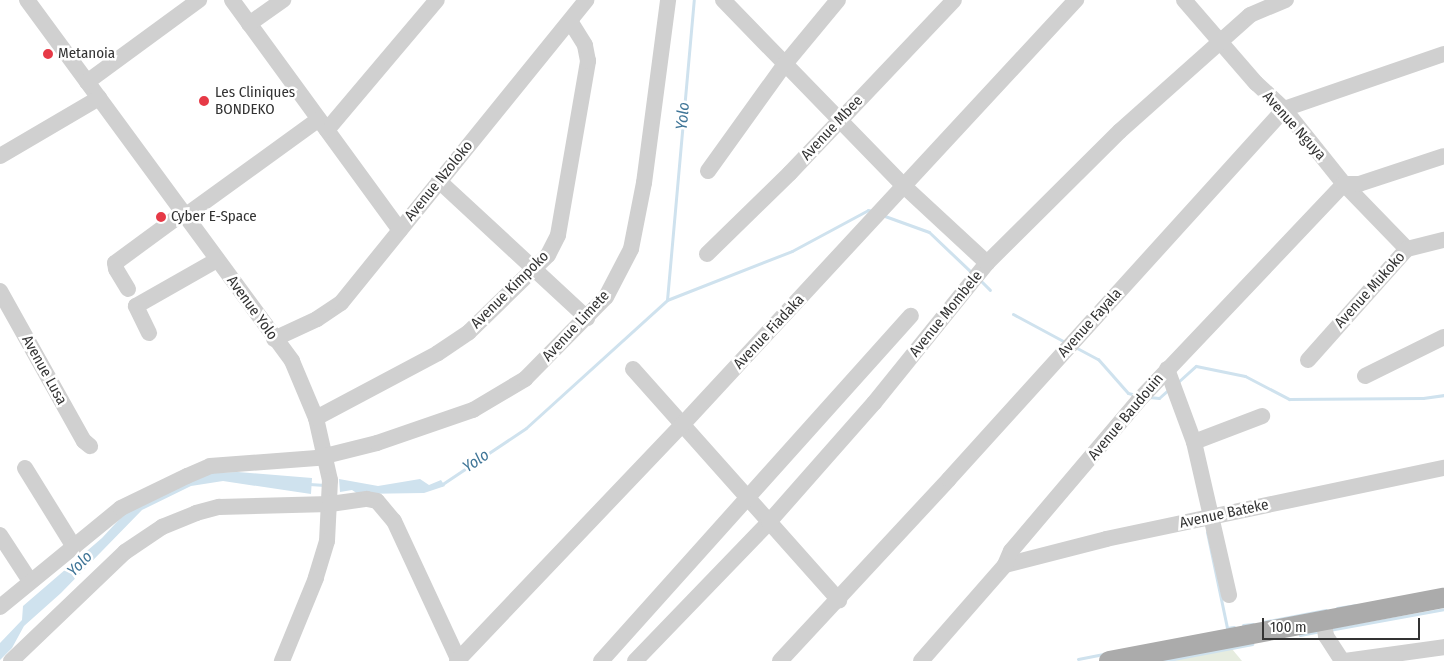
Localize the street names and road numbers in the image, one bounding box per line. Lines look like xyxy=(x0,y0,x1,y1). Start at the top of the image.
street label: Avenue Nguya xyxy=(1258,88,1330,164)
street label: Avenue Mbee xyxy=(797,92,867,164)
street label: Avenue Nzoloko xyxy=(401,137,477,225)
street label: Avenue Kimpoko xyxy=(467,247,553,333)
street label: Avenue Mukoko xyxy=(1331,248,1409,332)
street label: Avenue Mombele xyxy=(906,267,986,361)
street label: Avenue Yolo xyxy=(223,272,281,344)
street label: Avenue Fayala xyxy=(1054,285,1126,361)
street label: Avenue Limete xyxy=(539,287,613,365)
street label: Avenue Fiadaka xyxy=(730,291,808,373)
street label: Avenue Lusa xyxy=(18,332,70,408)
street label: Avenue Baudouin xyxy=(1085,370,1167,464)
street label: Avenue Bateke xyxy=(1178,496,1270,532)

